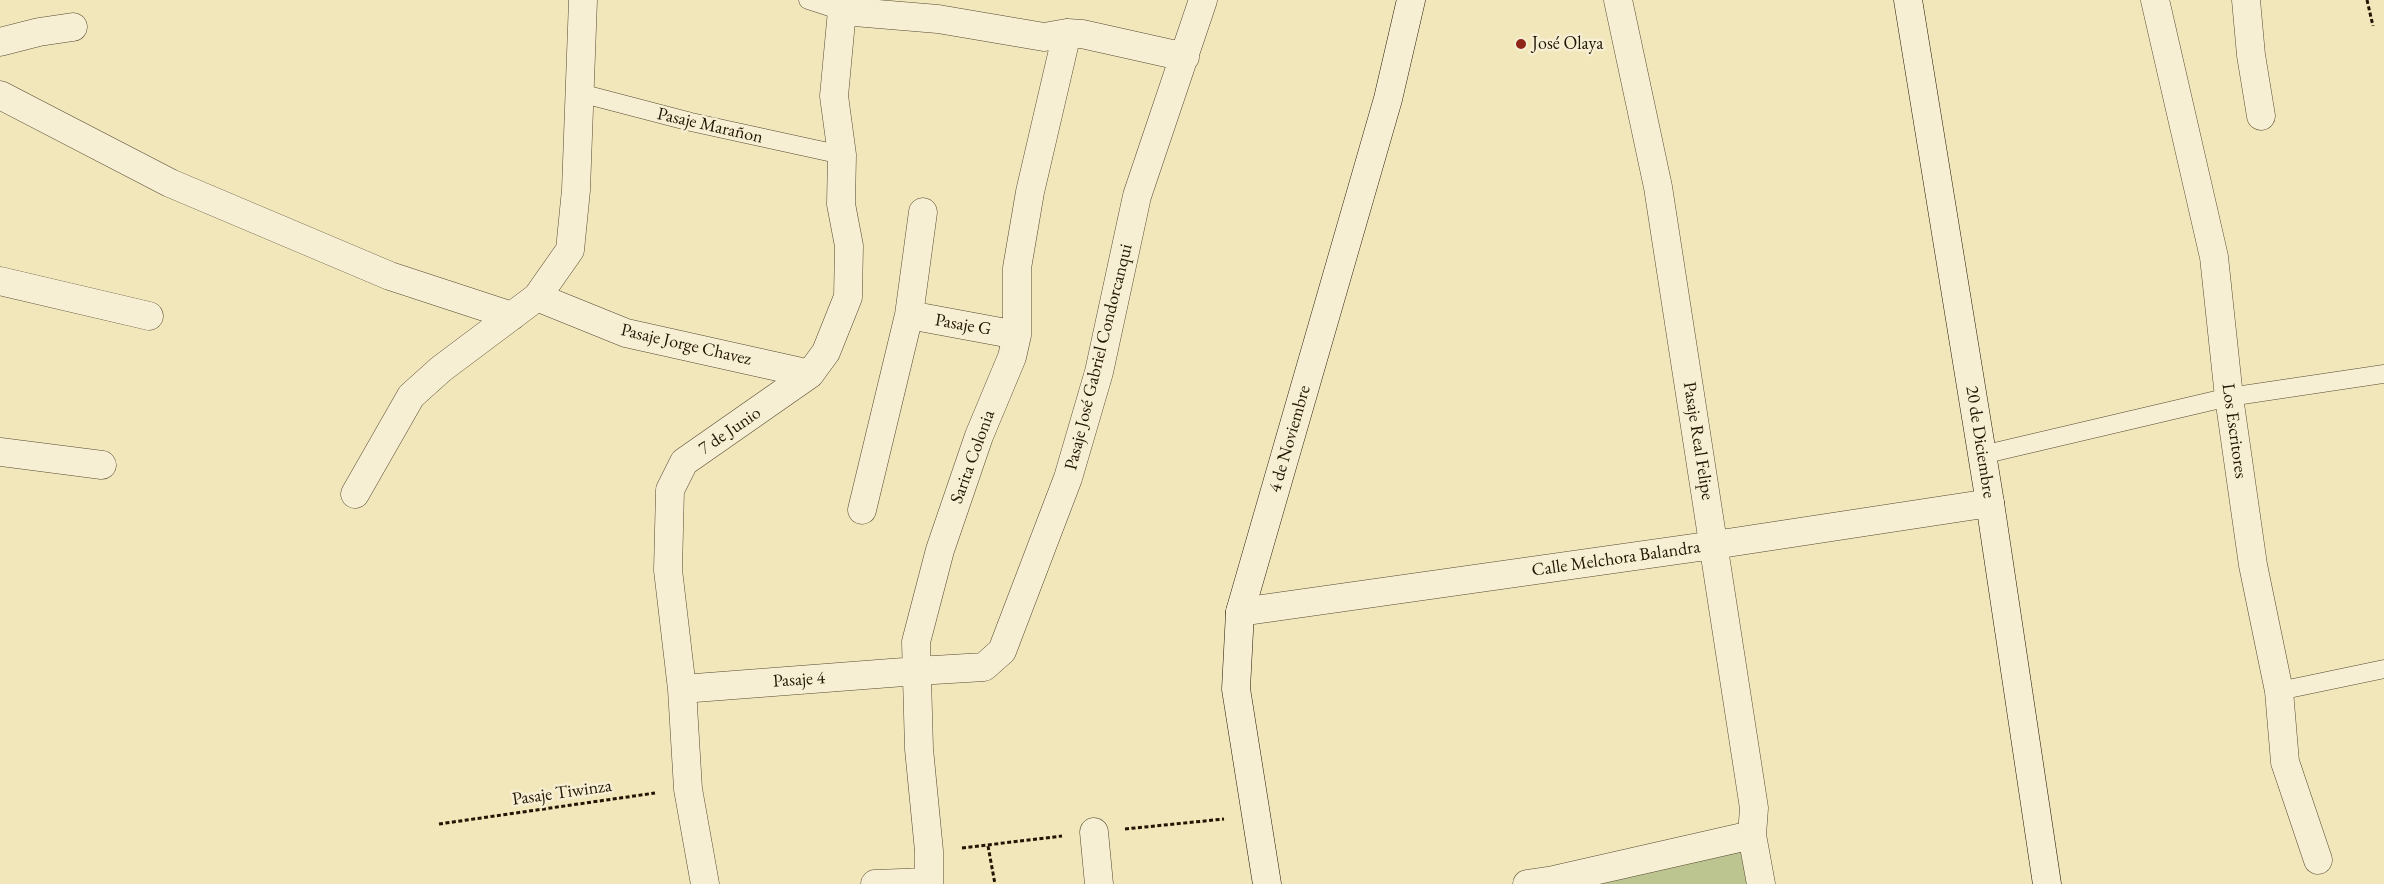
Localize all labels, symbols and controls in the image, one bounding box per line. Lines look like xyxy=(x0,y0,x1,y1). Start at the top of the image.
place label: José Olaya xyxy=(1532,33,1603,55)
marker: José Olaya xyxy=(1514,37,1528,51)
street label: Pasaje Marañon xyxy=(655,103,765,149)
street label: Pasaje José Gabriel Condorcanqui xyxy=(1060,242,1138,472)
street label: Pasaje G xyxy=(933,309,993,341)
street label: Pasaje Jorge Chavez xyxy=(619,319,753,371)
street label: Pasaje Real Felipe xyxy=(1678,380,1718,502)
street label: Los Escritores xyxy=(2217,382,2251,480)
street label: 4 de Noviembre xyxy=(1264,383,1316,495)
street label: 20 de Diciembre xyxy=(1960,384,2000,500)
street label: 7 de Junio xyxy=(695,402,765,460)
street label: Sarita Colonia xyxy=(946,407,1000,507)
street label: Calle Melchora Balandra xyxy=(1530,536,1702,582)
street label: Pasaje 4 xyxy=(772,667,826,693)
street label: Pasaje Tiwinza xyxy=(511,775,613,811)

